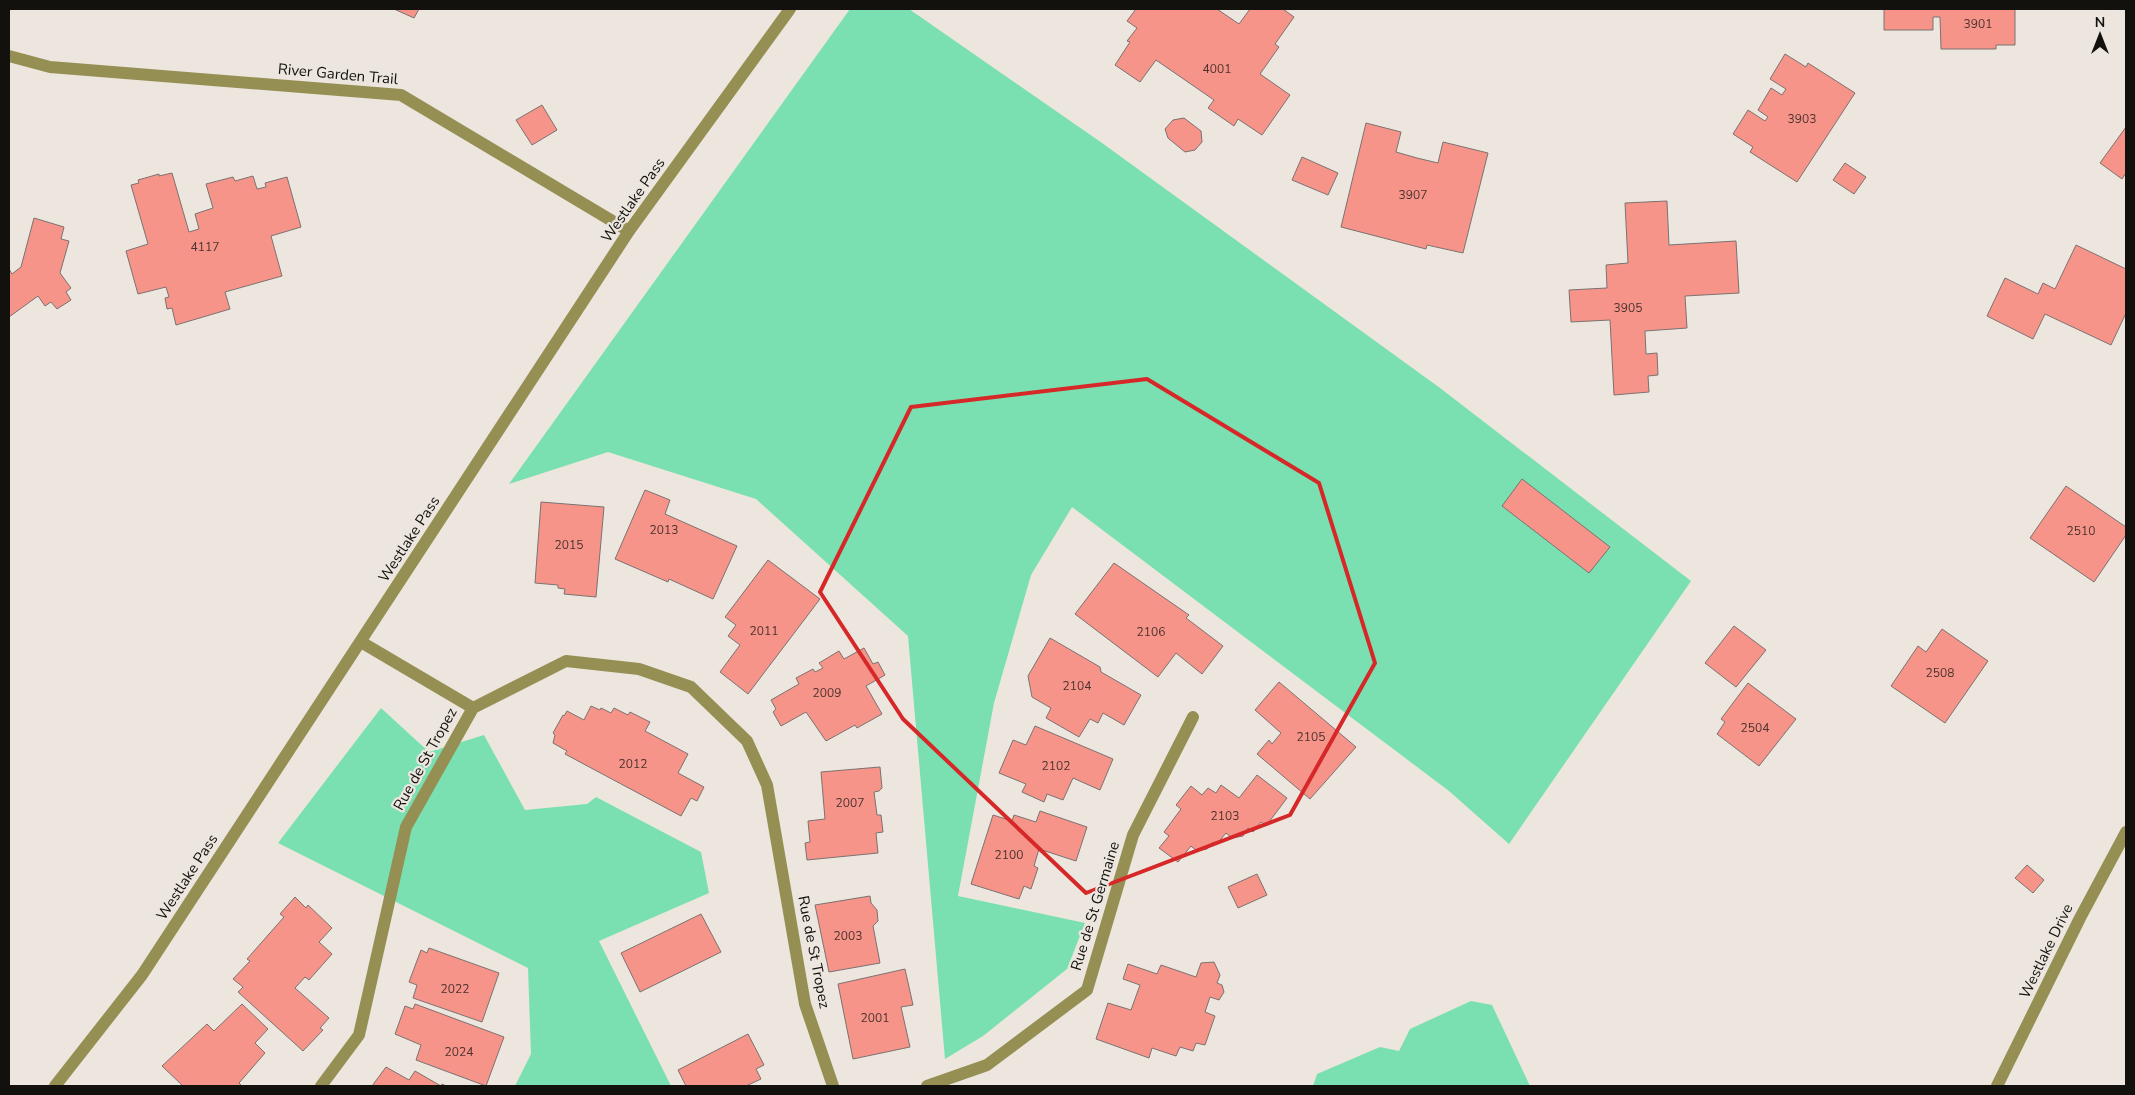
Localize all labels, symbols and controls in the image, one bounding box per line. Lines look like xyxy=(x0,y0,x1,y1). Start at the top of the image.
north arrow xyxy=(2075,10,2125,60)
text: N xyxy=(2095,13,2105,32)
house number: 3901 xyxy=(1964,16,1992,32)
street label: River Garden Trail xyxy=(277,59,399,89)
house number: 4001 xyxy=(1203,61,1231,77)
house number: 3903 xyxy=(1788,111,1816,127)
street label: Westlake Pass xyxy=(596,154,670,246)
house number: 3907 xyxy=(1399,187,1427,203)
house number: 4117 xyxy=(191,239,219,255)
house number: 3905 xyxy=(1614,300,1642,316)
street label: Westlake Pass xyxy=(374,492,444,586)
house number: 2013 xyxy=(650,522,678,538)
house number: 2510 xyxy=(2067,523,2095,539)
house number: 2015 xyxy=(555,537,583,553)
house number: 2011 xyxy=(750,623,778,639)
house number: 2106 xyxy=(1137,624,1165,640)
house number: 2508 xyxy=(1926,665,1954,681)
house number: 2104 xyxy=(1063,678,1091,694)
house number: 2009 xyxy=(813,685,841,701)
street label: Rue de St Tropez xyxy=(389,704,461,814)
house number: 2504 xyxy=(1741,720,1769,736)
house number: 2105 xyxy=(1297,729,1325,745)
house number: 2012 xyxy=(619,756,647,772)
house number: 2102 xyxy=(1042,758,1070,774)
house number: 2007 xyxy=(836,795,864,811)
house number: 2103 xyxy=(1211,808,1239,824)
street label: Westlake Pass xyxy=(152,830,222,924)
street label: Rue de St Germaine xyxy=(1066,839,1124,973)
house number: 2100 xyxy=(995,847,1023,863)
street label: Rue de St Tropez xyxy=(793,894,835,1010)
street label: Westlake Drive xyxy=(2014,900,2078,1002)
house number: 2003 xyxy=(834,928,862,944)
house number: 2022 xyxy=(441,981,469,997)
house number: 2001 xyxy=(861,1010,889,1026)
house number: 2024 xyxy=(445,1044,473,1060)

